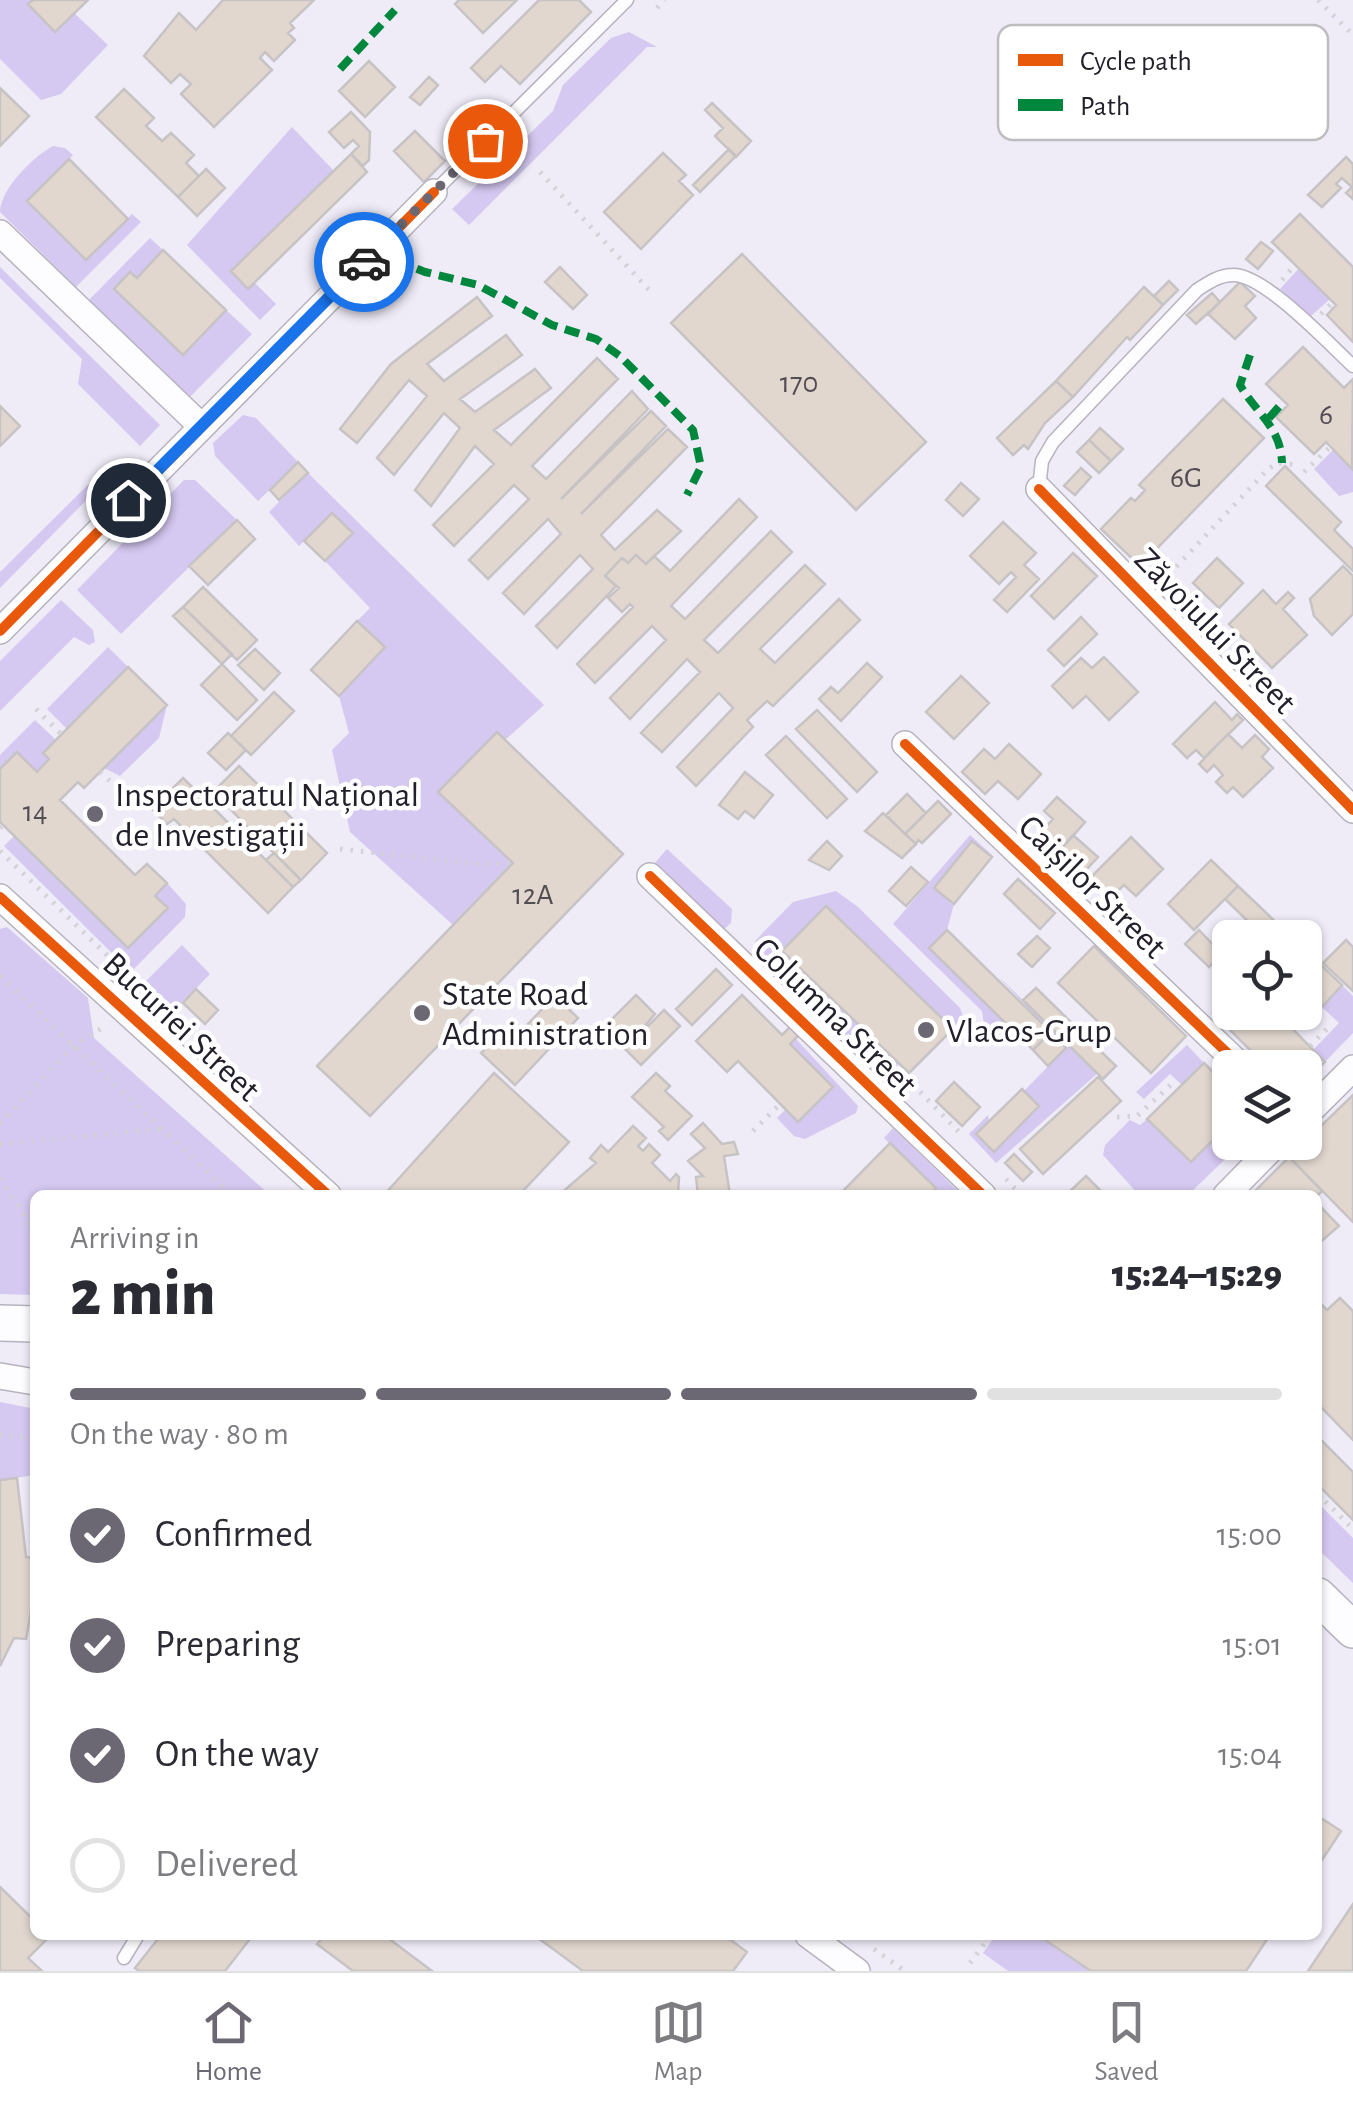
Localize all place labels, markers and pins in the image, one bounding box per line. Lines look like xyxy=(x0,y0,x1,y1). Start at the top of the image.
pin xyxy=(443,99,528,184)
pin xyxy=(86,458,171,543)
place label: Inspectoratul Național de Investigații xyxy=(115,778,419,855)
marker: Inspectoratul Național de Investigații xyxy=(84,803,106,825)
place label: State Road Administration xyxy=(442,977,649,1052)
marker: State Road Administration xyxy=(411,1002,433,1024)
place label: Vlacos-Grup xyxy=(946,1014,1112,1049)
marker: Vlacos-Grup xyxy=(915,1019,937,1041)

